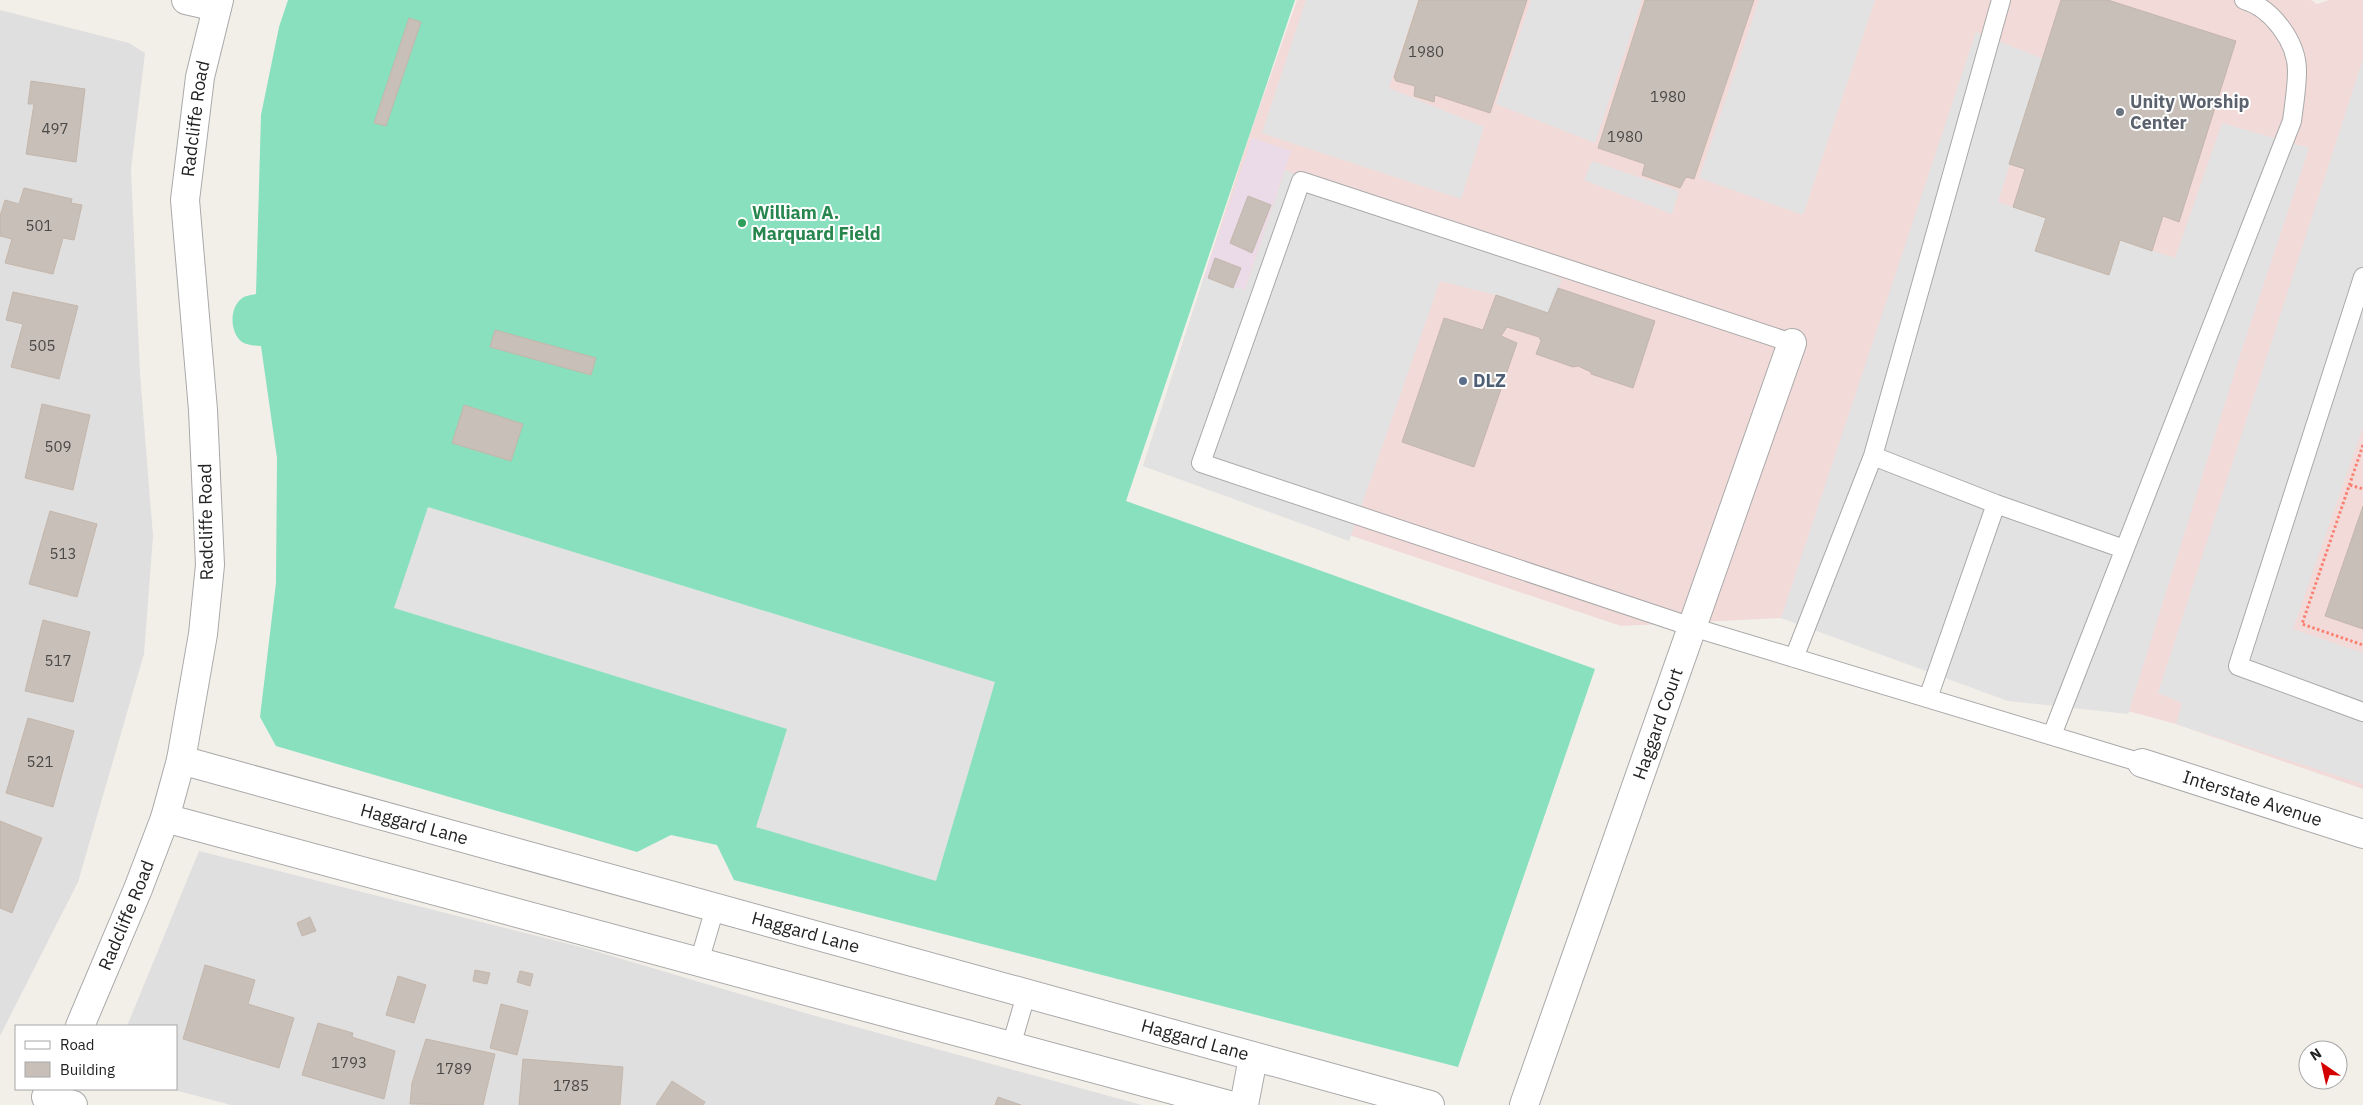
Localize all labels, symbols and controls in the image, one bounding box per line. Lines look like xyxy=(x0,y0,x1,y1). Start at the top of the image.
house number: 1980 xyxy=(1408,42,1444,61)
street label: Radcliffe Road xyxy=(176,58,215,178)
house number: 1980 xyxy=(1650,87,1686,106)
place label: Unity Worship Center xyxy=(2130,90,2250,134)
marker: Unity Worship Center xyxy=(2114,106,2126,118)
house number: 497 xyxy=(41,119,69,138)
house number: 1980 xyxy=(1607,127,1643,146)
place label: William A. Marquard Field xyxy=(752,201,881,245)
house number: 501 xyxy=(25,216,53,235)
marker: William A. Marquard Field xyxy=(736,217,748,229)
house number: 505 xyxy=(28,336,56,355)
place label: DLZ xyxy=(1473,369,1506,392)
marker: DLZ xyxy=(1457,375,1469,387)
house number: 509 xyxy=(44,437,72,456)
street label: Radcliffe Road xyxy=(193,463,218,581)
house number: 513 xyxy=(49,544,77,563)
house number: 517 xyxy=(44,651,72,670)
street label: Haggard Court xyxy=(1627,665,1688,783)
house number: 521 xyxy=(26,752,54,771)
street label: Interstate Avenue xyxy=(2180,765,2325,831)
street label: Haggard Lane xyxy=(358,798,471,850)
street label: Radcliffe Road xyxy=(93,857,159,974)
street label: Haggard Lane xyxy=(749,906,862,958)
street label: Haggard Lane xyxy=(1139,1014,1252,1065)
legend xyxy=(15,1025,178,1090)
text: Road xyxy=(60,1035,95,1054)
north arrow xyxy=(2298,1040,2348,1090)
text: N xyxy=(2306,1044,2325,1065)
house number: 1793 xyxy=(331,1053,367,1072)
house number: 1789 xyxy=(436,1059,472,1078)
text: Building xyxy=(60,1060,115,1079)
house number: 1785 xyxy=(553,1076,589,1095)

